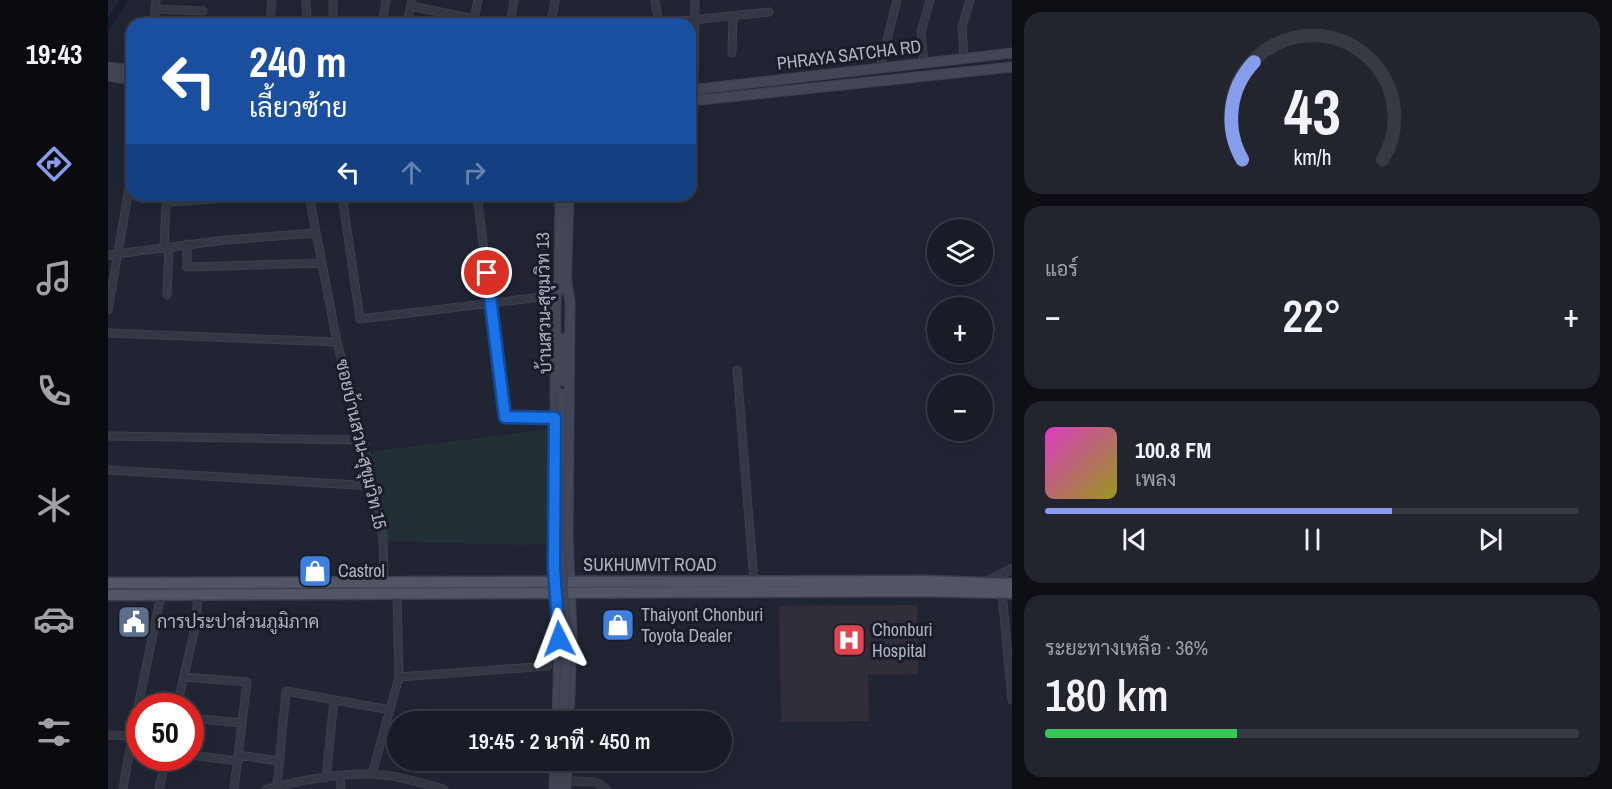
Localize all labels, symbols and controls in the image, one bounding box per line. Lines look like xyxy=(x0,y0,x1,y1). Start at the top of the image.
street label: PHRAYA SATCHA RD xyxy=(775,33,923,76)
text: 240 m xyxy=(249,34,347,90)
text: 19:43 xyxy=(26,36,82,72)
icon: left xyxy=(150,42,228,120)
text: 43 xyxy=(1284,69,1340,153)
text: เลี้ยวซ้าย xyxy=(249,89,347,125)
icon: directions xyxy=(33,143,75,185)
text: km/h xyxy=(1293,144,1331,173)
icon: left xyxy=(332,156,365,189)
icon: ahead xyxy=(395,156,428,189)
icon: right xyxy=(458,156,491,189)
map controls xyxy=(927,219,993,441)
button: layers xyxy=(927,219,993,285)
street label: บ้านสวน-สุขุมวิท 13 xyxy=(530,232,557,374)
pin xyxy=(461,247,512,298)
text: แอร์ xyxy=(1045,255,1078,282)
icon: arrive xyxy=(470,256,503,289)
icon: music xyxy=(33,257,75,299)
text: 22° xyxy=(1282,285,1342,346)
text: − xyxy=(1045,293,1061,337)
text: + xyxy=(1563,293,1579,337)
button: + xyxy=(927,297,993,363)
street label: ซอยบ้านสวน-สุขุมวิท 15 xyxy=(330,357,393,531)
icon: phone xyxy=(33,370,75,412)
button: − xyxy=(927,375,993,441)
text: 100.8 FM xyxy=(1135,435,1211,465)
text: เพลง xyxy=(1135,465,1176,492)
icon: climate xyxy=(33,484,75,526)
icon: previous xyxy=(1118,523,1151,556)
icon: pause xyxy=(1296,523,1329,556)
icon: next xyxy=(1474,523,1507,556)
street label: SUKHUMVIT ROAD xyxy=(583,552,717,577)
shop icon: Castrol xyxy=(297,553,333,589)
place label: Castrol xyxy=(338,558,385,583)
icon: car xyxy=(33,598,75,640)
place label: Thaiyont Chonburi Toyota Dealer xyxy=(641,602,763,648)
public building icon: การประปาส่วนภูมิภาค xyxy=(116,604,152,640)
position arrow xyxy=(527,607,591,671)
shop icon: Thaiyont Chonburi Toyota Dealer xyxy=(600,607,636,643)
place label: การประปาส่วนภูมิภาค xyxy=(157,609,319,635)
place label: Chonburi Hospital xyxy=(872,617,933,663)
hospital icon: Chonburi Hospital xyxy=(831,622,867,658)
text: ระยะทางเหลือ · 36% xyxy=(1045,634,1208,661)
text: 180 km xyxy=(1045,664,1169,725)
speed limit sign: 50 xyxy=(126,693,204,771)
icon: filters xyxy=(33,711,75,753)
text: 19:45 · 2 นาที · 450 m xyxy=(469,726,650,756)

